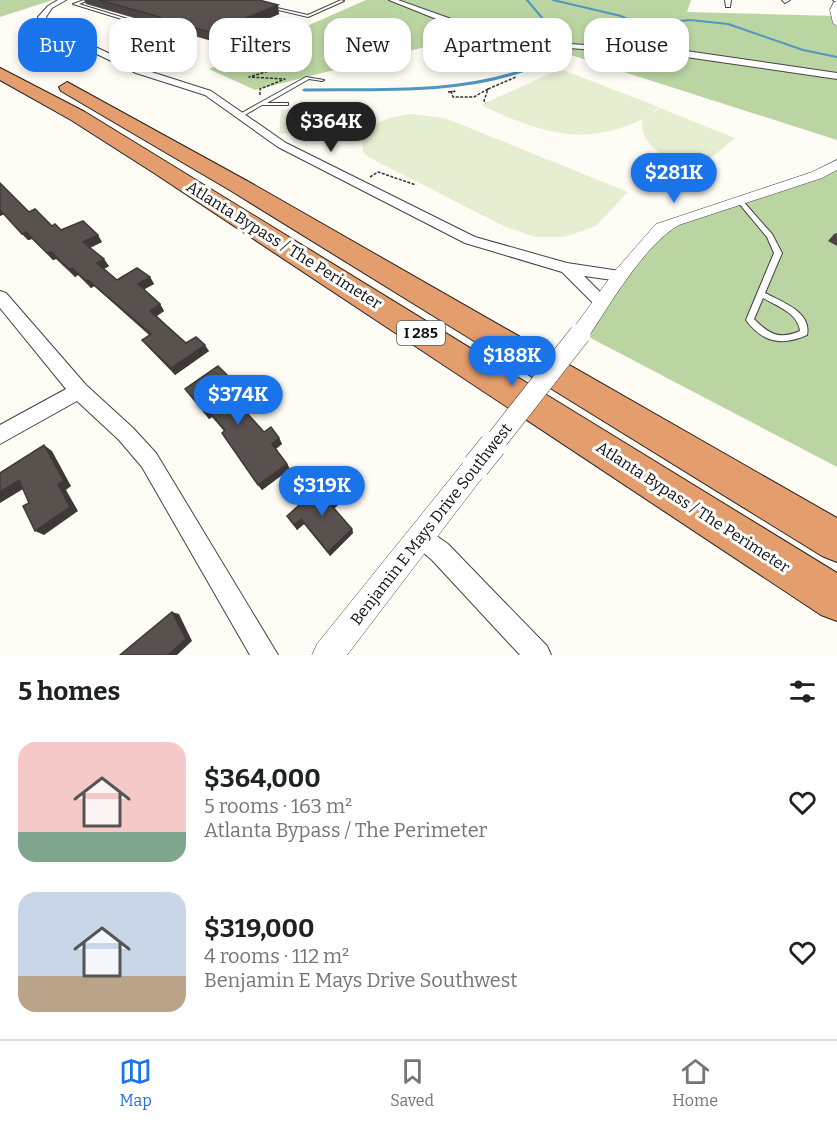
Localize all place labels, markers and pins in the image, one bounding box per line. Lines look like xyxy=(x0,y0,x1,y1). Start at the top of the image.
pin: $364K xyxy=(289,102,373,153)
pin: $281K xyxy=(632,153,716,204)
pin: $188K xyxy=(470,336,554,387)
pin: $374K xyxy=(196,375,280,426)
pin: $319K xyxy=(280,466,364,517)

